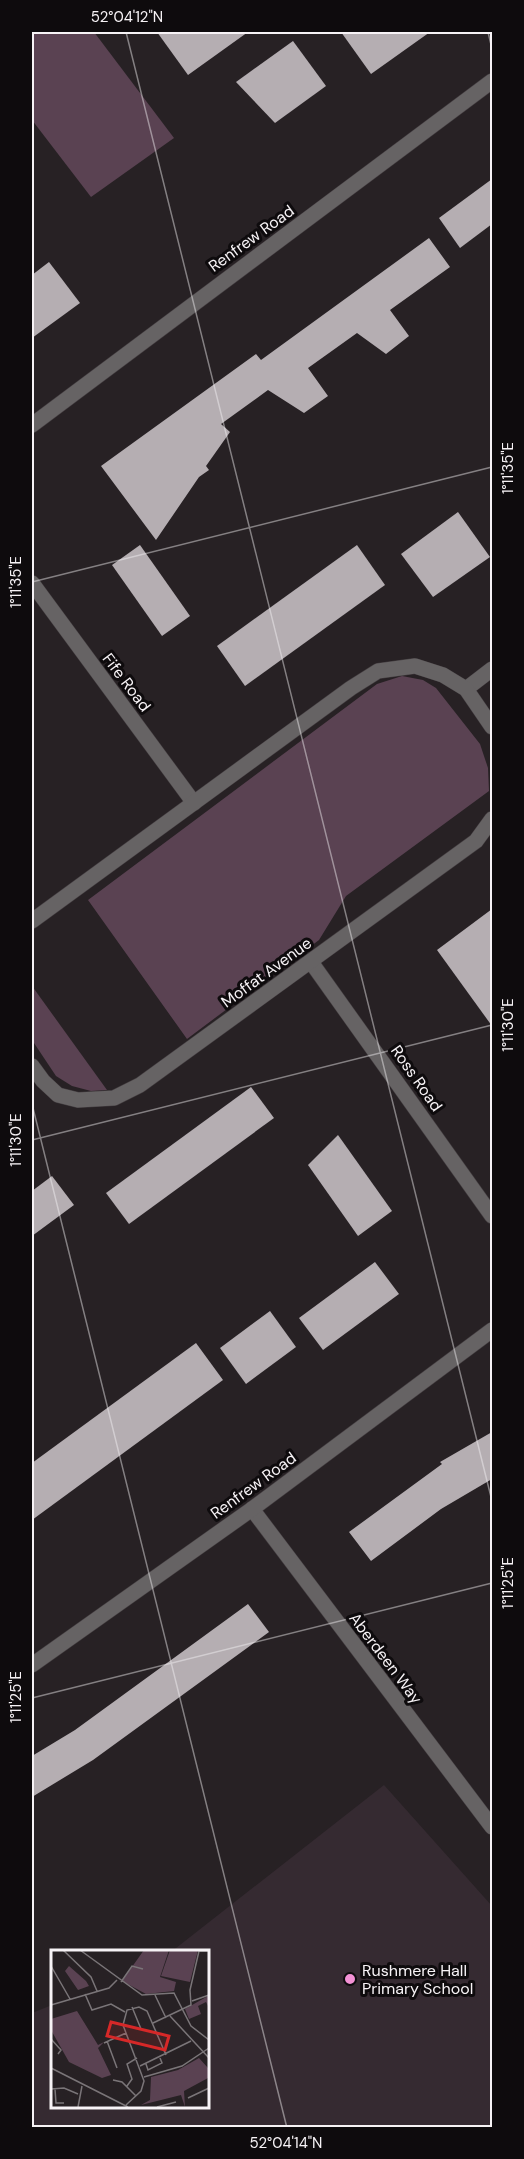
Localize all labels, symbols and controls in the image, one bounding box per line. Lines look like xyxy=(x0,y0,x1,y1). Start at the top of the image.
text: 52°04'12"N xyxy=(91,7,163,27)
street label: Renfrew Road xyxy=(204,200,298,277)
text: 1°11'35"E xyxy=(498,442,518,494)
text: 1°11'35"E xyxy=(6,556,26,608)
street label: Fife Road xyxy=(98,649,155,716)
street label: Moffat Avenue xyxy=(217,932,316,1012)
text: 1°11'30"E xyxy=(498,998,518,1052)
street label: Ross Road xyxy=(386,1041,447,1115)
text: 1°11'30"E xyxy=(6,1113,26,1167)
street label: Renfrew Road xyxy=(206,1447,300,1524)
text: 1°11'25"E xyxy=(498,1557,518,1609)
street label: Aberdeen Way xyxy=(344,1608,427,1708)
text: 1°11'25"E xyxy=(6,1671,26,1723)
inset map xyxy=(51,1950,208,2108)
place label: Rushmere Hall Primary School xyxy=(362,1960,473,1999)
marker: Rushmere Hall Primary School xyxy=(343,1972,357,1986)
text: 52°04'14"N xyxy=(250,2133,322,2153)

